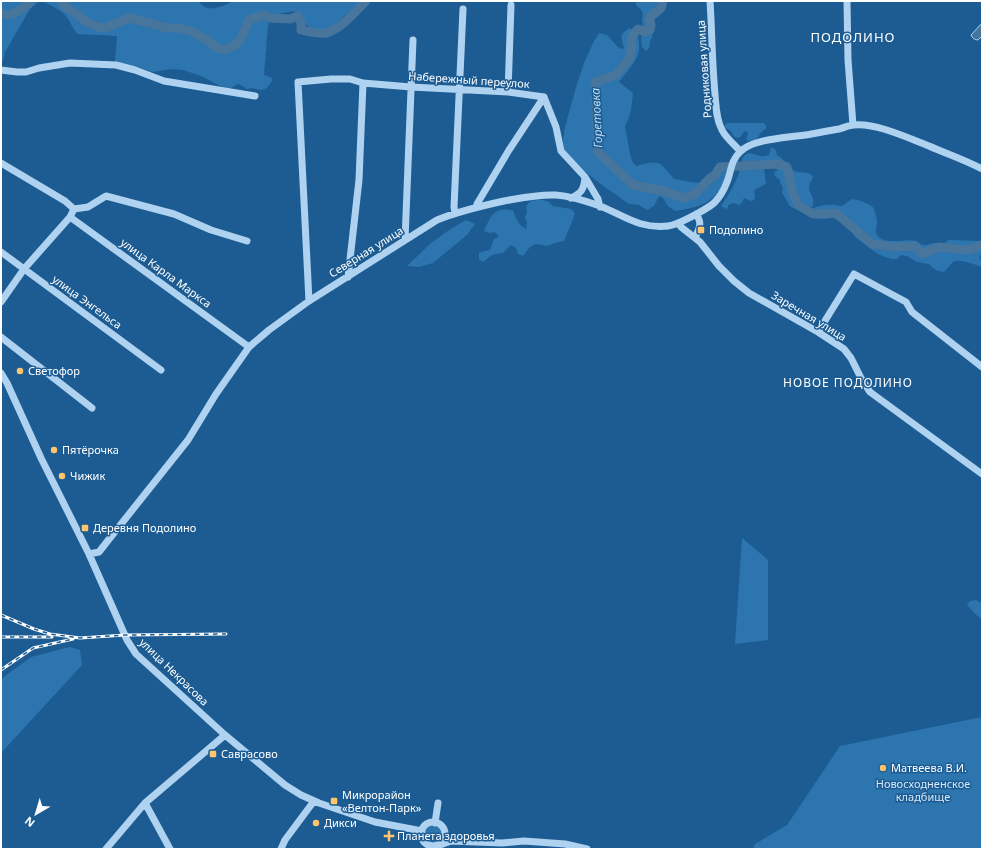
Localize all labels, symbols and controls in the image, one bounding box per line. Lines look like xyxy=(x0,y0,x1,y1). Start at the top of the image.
street label: Родниковая улица xyxy=(693,20,714,118)
district label: ПОДОЛИНО xyxy=(811,28,896,46)
street label: Набережный переулок xyxy=(408,68,530,91)
water label: Горетовка xyxy=(586,87,607,149)
place label: Подолино xyxy=(709,222,763,237)
street label: Северная улица xyxy=(326,223,406,281)
marker: Подолино xyxy=(696,225,706,235)
street label: улица Карла Маркса xyxy=(118,234,215,311)
street label: улица Энгельса xyxy=(49,271,125,332)
street label: Заречная улица xyxy=(769,287,849,344)
place label: Светофор xyxy=(28,363,80,378)
marker: Светофор xyxy=(15,366,25,376)
district label: НОВОЕ ПОДОЛИНО xyxy=(783,374,913,391)
place label: Пятёрочка xyxy=(62,442,119,457)
marker: Пятёрочка xyxy=(49,445,59,455)
place label: Чижик xyxy=(70,468,105,483)
marker: Чижик xyxy=(57,471,67,481)
place label: Деревня Подолино xyxy=(93,520,196,535)
marker: Деревня Подолино xyxy=(80,523,90,533)
street label: улица Некрасова xyxy=(136,635,212,709)
place label: Саврасово xyxy=(221,746,278,761)
marker: Саврасово xyxy=(208,749,218,759)
place label: Матвеева В.И. xyxy=(891,760,967,775)
marker: Матвеева В.И. xyxy=(878,763,888,773)
park label: Новосходненское кладбище xyxy=(876,776,970,804)
place label: Микрорайон «Велтон-Парк» xyxy=(342,787,422,815)
north arrow xyxy=(16,794,56,834)
marker: Микрорайон «Велтон-Парк» xyxy=(329,796,339,806)
text: N xyxy=(21,814,38,831)
place label: Дикси xyxy=(324,815,357,830)
marker: Дикси xyxy=(311,818,321,828)
place label: Планета здоровья xyxy=(397,828,495,843)
marker: Планета здоровья xyxy=(384,831,394,841)

